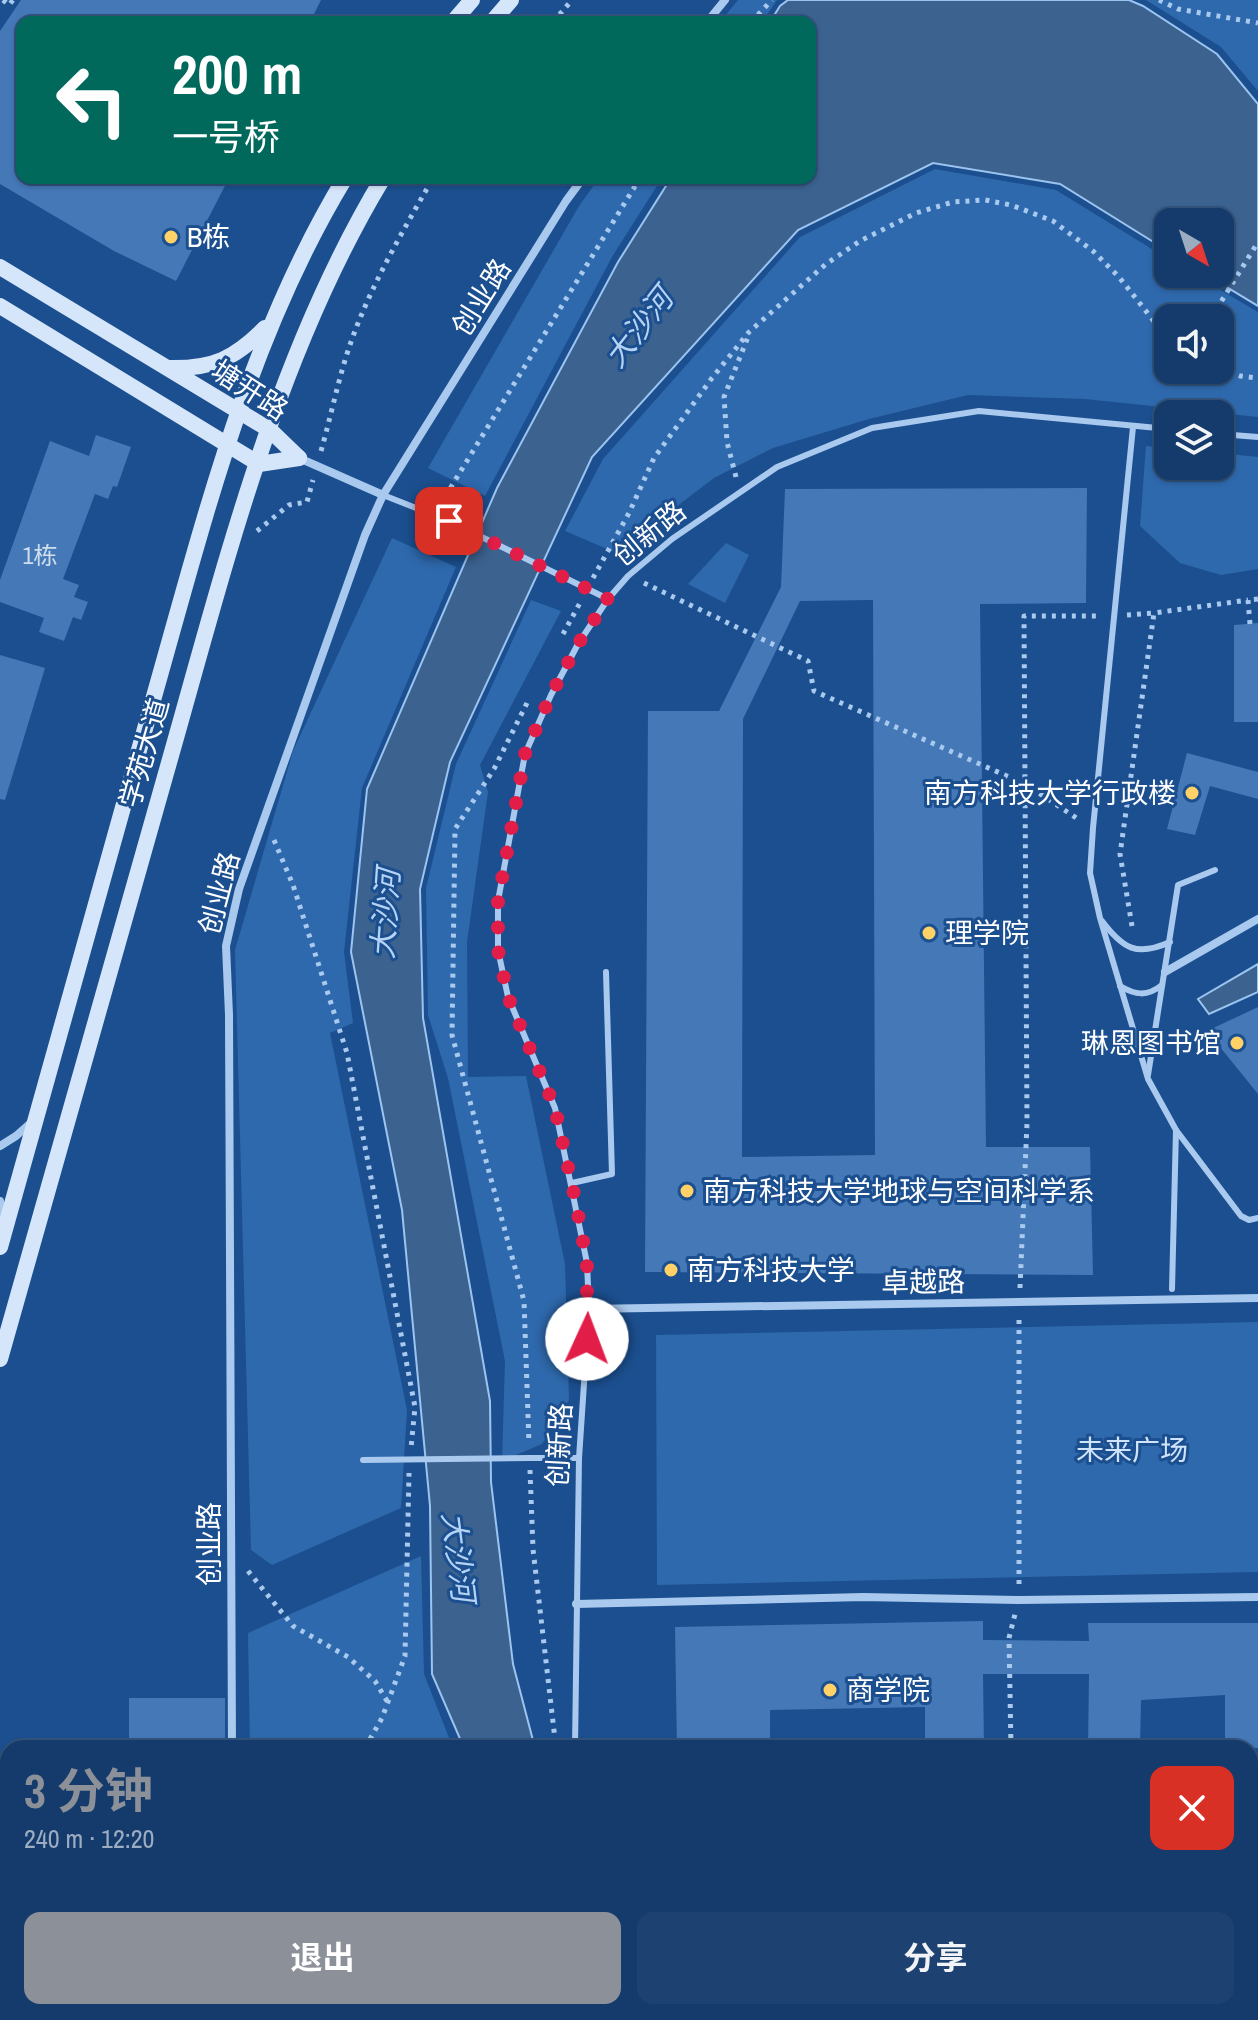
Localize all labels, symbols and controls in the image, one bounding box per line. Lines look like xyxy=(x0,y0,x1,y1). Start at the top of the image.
text: 200 m xyxy=(172,36,302,111)
icon: left xyxy=(40,48,144,152)
text: 一号桥 xyxy=(172,113,280,161)
north arrow xyxy=(1154,208,1234,288)
map controls xyxy=(1154,208,1234,480)
place label: B栋 xyxy=(187,218,230,256)
marker: B栋 xyxy=(162,228,180,246)
street label: 创业路 xyxy=(443,251,519,343)
water label: 大沙河 xyxy=(595,276,685,375)
button: sound xyxy=(1154,304,1234,384)
street label: 塘开路 xyxy=(204,351,296,429)
button: layers xyxy=(1154,400,1234,480)
pin xyxy=(415,487,483,555)
street label: 创新路 xyxy=(604,492,694,574)
icon: arrive xyxy=(427,499,471,543)
house number: 1栋 xyxy=(23,539,57,571)
street label: 学苑大道 xyxy=(110,694,178,812)
place label: 南方科技大学行政楼 xyxy=(924,774,1176,812)
marker: 南方科技大学行政楼 xyxy=(1183,784,1201,802)
street label: 创业路 xyxy=(190,848,248,938)
water label: 大沙河 xyxy=(362,863,408,960)
place label: 理学院 xyxy=(945,914,1029,952)
marker: 理学院 xyxy=(920,924,938,942)
place label: 琳恩图书馆 xyxy=(1081,1024,1221,1062)
marker: 琳恩图书馆 xyxy=(1228,1034,1246,1052)
place label: 南方科技大学地球与空间科学系 xyxy=(703,1172,1095,1210)
marker: 南方科技大学地球与空间科学系 xyxy=(678,1182,696,1200)
place label: 南方科技大学 xyxy=(687,1251,855,1289)
marker: 南方科技大学 xyxy=(662,1261,680,1279)
street label: 卓越路 xyxy=(881,1262,965,1302)
position arrow xyxy=(545,1297,629,1381)
street label: 创新路 xyxy=(538,1402,580,1488)
park label: 未来广场 xyxy=(1076,1431,1188,1469)
street label: 创业路 xyxy=(190,1502,228,1586)
water label: 大沙河 xyxy=(434,1510,485,1609)
place label: 商学院 xyxy=(846,1671,930,1709)
marker: 商学院 xyxy=(821,1681,839,1699)
text: 3 分钟 xyxy=(24,1758,153,1823)
button: close xyxy=(1150,1766,1234,1850)
text: 240 m · 12:20 xyxy=(24,1821,154,1856)
button: 退出 xyxy=(24,1912,621,2004)
button: 分享 xyxy=(637,1912,1234,2004)

